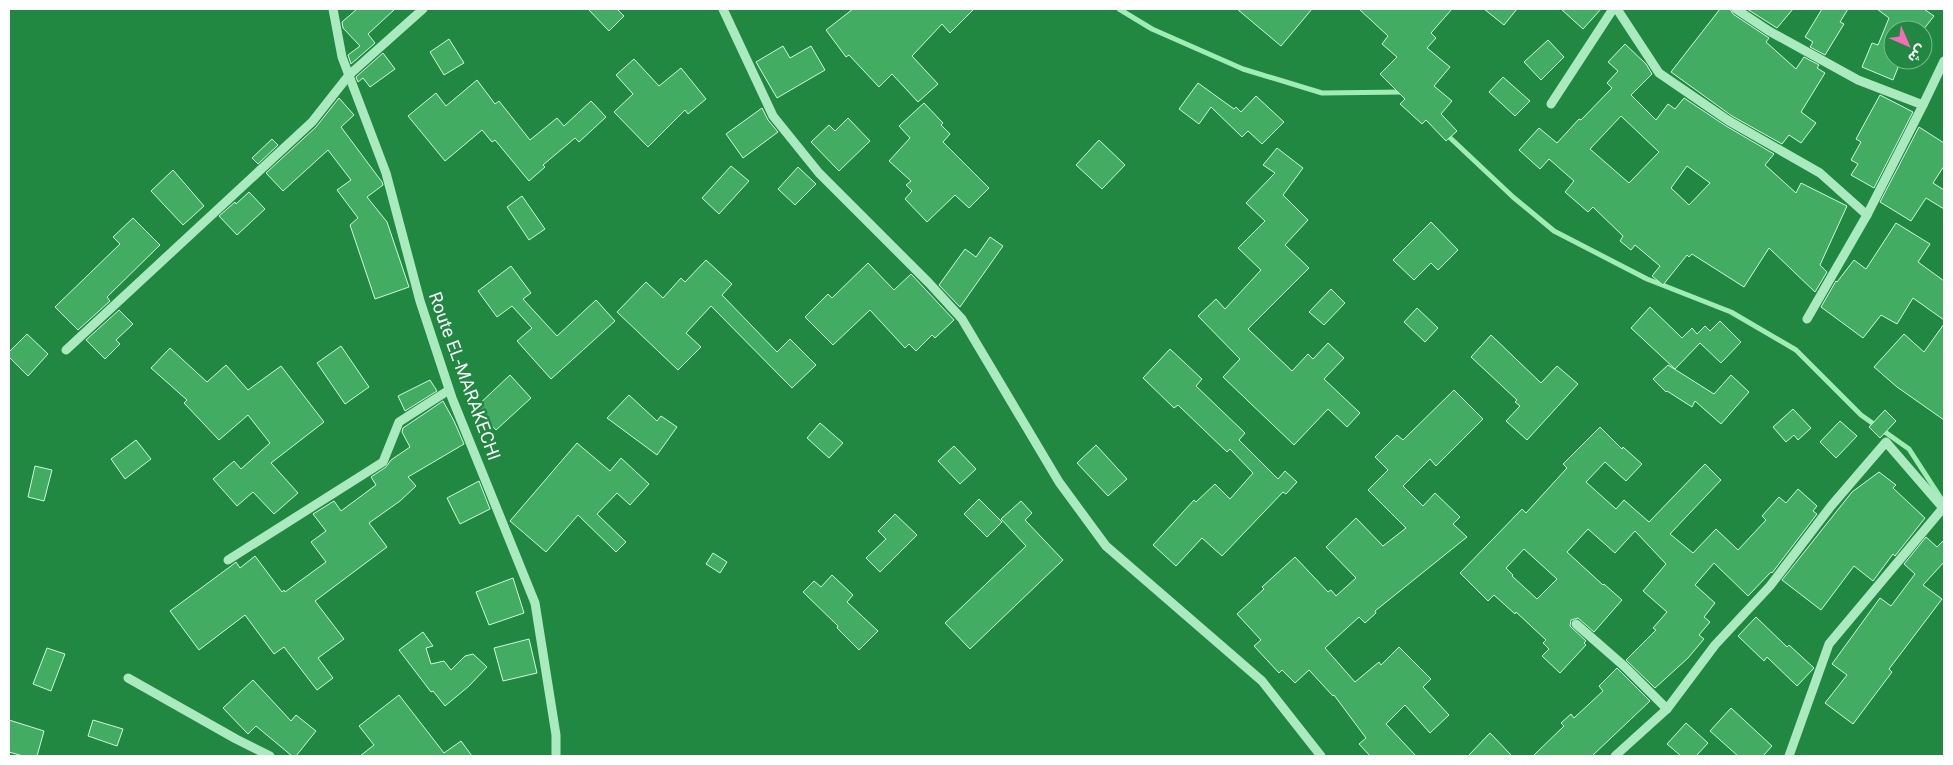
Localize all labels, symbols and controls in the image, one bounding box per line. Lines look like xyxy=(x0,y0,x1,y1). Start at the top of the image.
north arrow xyxy=(1883,20,1933,70)
text: ش xyxy=(1905,42,1930,67)
street label: Route EL-MARAKECHI xyxy=(425,289,505,463)

